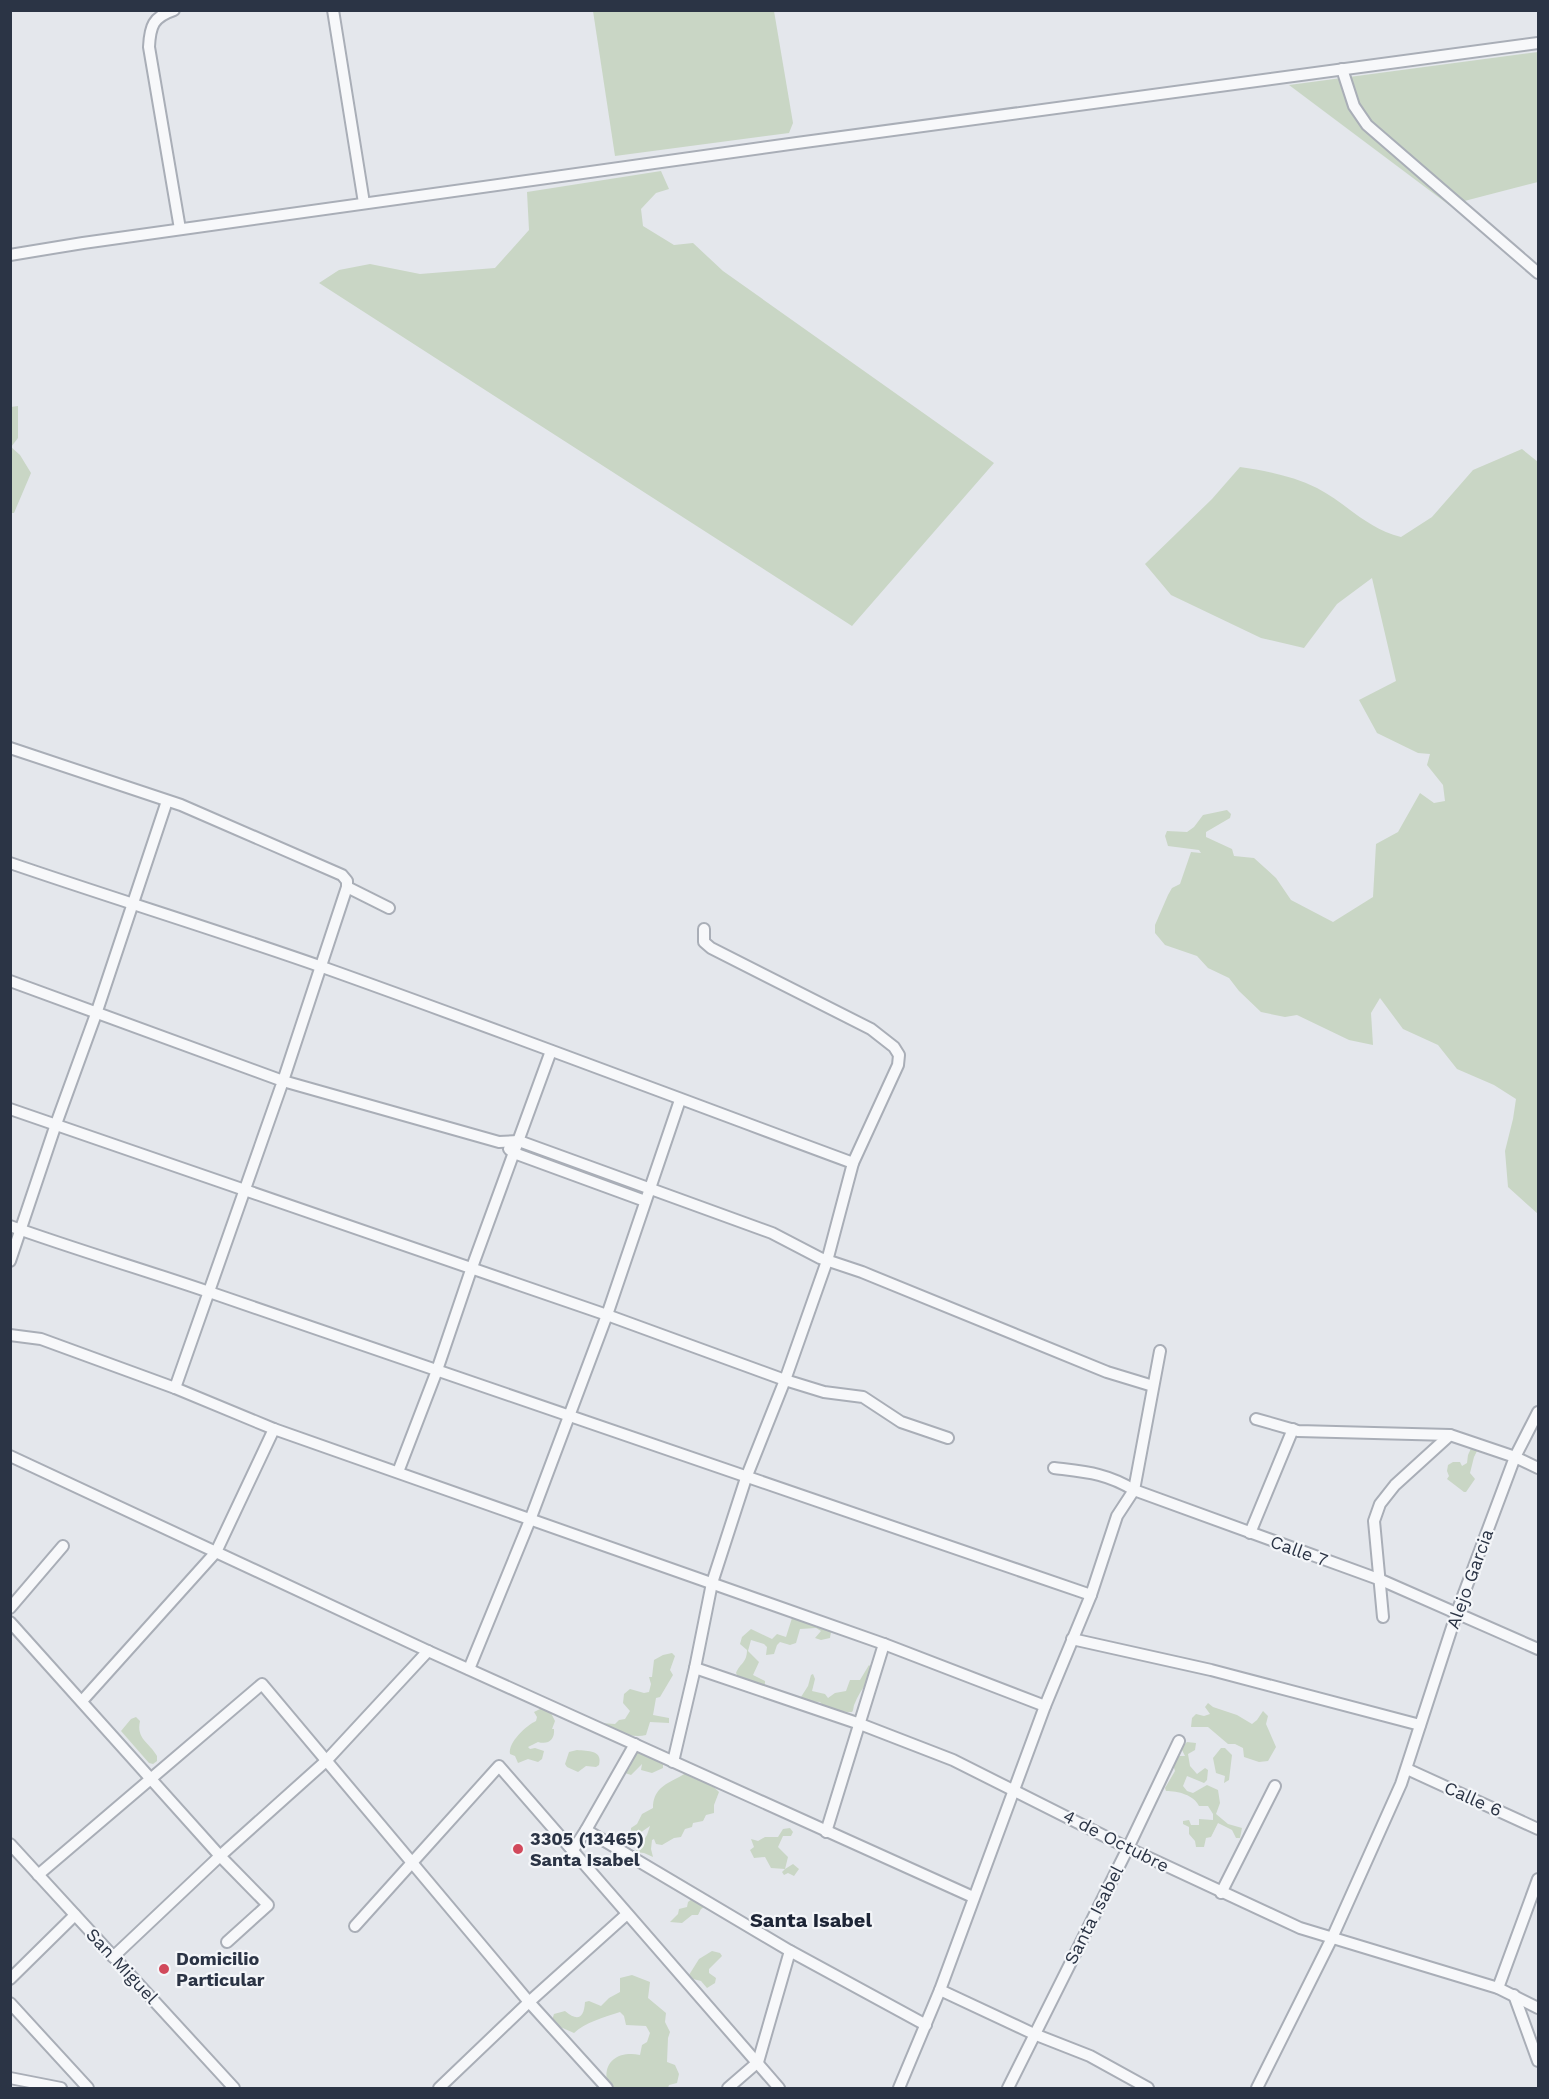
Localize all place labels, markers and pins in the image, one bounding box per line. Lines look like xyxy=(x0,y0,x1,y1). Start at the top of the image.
place label: 3305 (13465) Santa Isabel xyxy=(530,1828,644,1870)
marker: 3305 (13465) Santa Isabel xyxy=(511,1842,525,1856)
place label: Domicilio Particular xyxy=(176,1948,265,1990)
marker: Domicilio Particular xyxy=(157,1962,171,1976)

